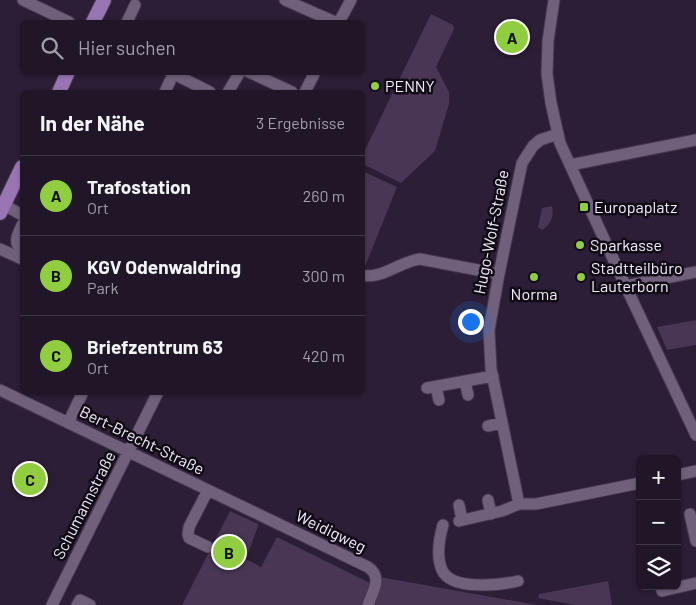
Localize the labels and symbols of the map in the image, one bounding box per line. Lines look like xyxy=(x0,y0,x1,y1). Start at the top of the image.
pin: A xyxy=(496,18,528,56)
place label: PENNY xyxy=(385,76,435,95)
marker: PENNY xyxy=(369,80,381,92)
street label: Hugo-Wolf-Straße xyxy=(469,168,512,296)
place label: Europaplatz xyxy=(594,197,677,216)
marker: Europaplatz xyxy=(578,201,590,213)
place label: Sparkasse xyxy=(590,235,662,254)
marker: Sparkasse xyxy=(574,239,586,251)
place label: Stadtteilbüro Lauterborn xyxy=(591,258,683,295)
marker: Norma xyxy=(528,271,540,283)
marker: Stadtteilbüro Lauterborn xyxy=(575,271,587,283)
place label: Norma xyxy=(511,284,557,303)
your location xyxy=(458,309,484,335)
street label: Bert-Brecht-Straße xyxy=(77,401,208,478)
street label: Schumannstraße xyxy=(48,448,119,562)
pin: C xyxy=(14,460,46,498)
street label: Weidigweg xyxy=(293,505,369,556)
pin: B xyxy=(213,533,245,571)

